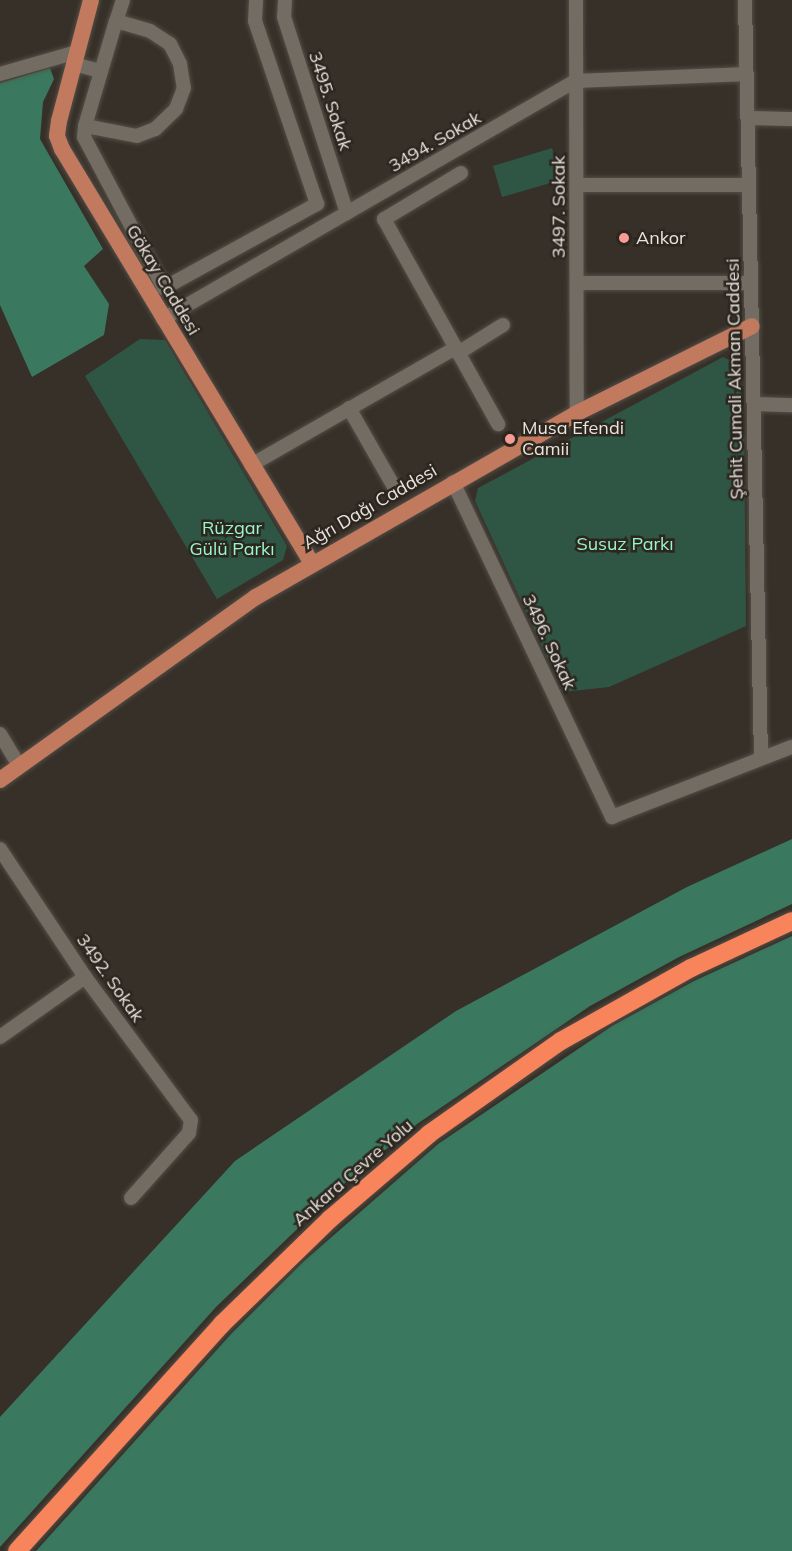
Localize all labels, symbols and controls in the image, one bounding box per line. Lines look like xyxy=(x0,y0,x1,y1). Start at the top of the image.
street label: 3495. Sokak xyxy=(304,49,356,153)
street label: 3494. Sokak xyxy=(385,107,485,177)
street label: 3497. Sokak xyxy=(548,156,570,258)
street label: Gökay Caddesi xyxy=(122,221,204,339)
place label: Ankor xyxy=(636,227,686,249)
marker: Ankor xyxy=(617,231,631,245)
street label: Şehit Cumali Akman Caddesi xyxy=(722,258,748,500)
place label: Musa Efendi Camii xyxy=(522,418,624,460)
marker: Musa Efendi Camii xyxy=(503,432,517,446)
street label: Ağrı Dağı Caddesi xyxy=(299,460,441,554)
park label: Rüzgar Gülü Parkı xyxy=(189,518,275,560)
park label: Susuz Parkı xyxy=(576,533,674,555)
street label: 3496. Sokak xyxy=(518,591,580,693)
street label: 3492. Sokak xyxy=(72,930,148,1026)
street label: Ankara Çevre Yolu xyxy=(289,1115,417,1231)

